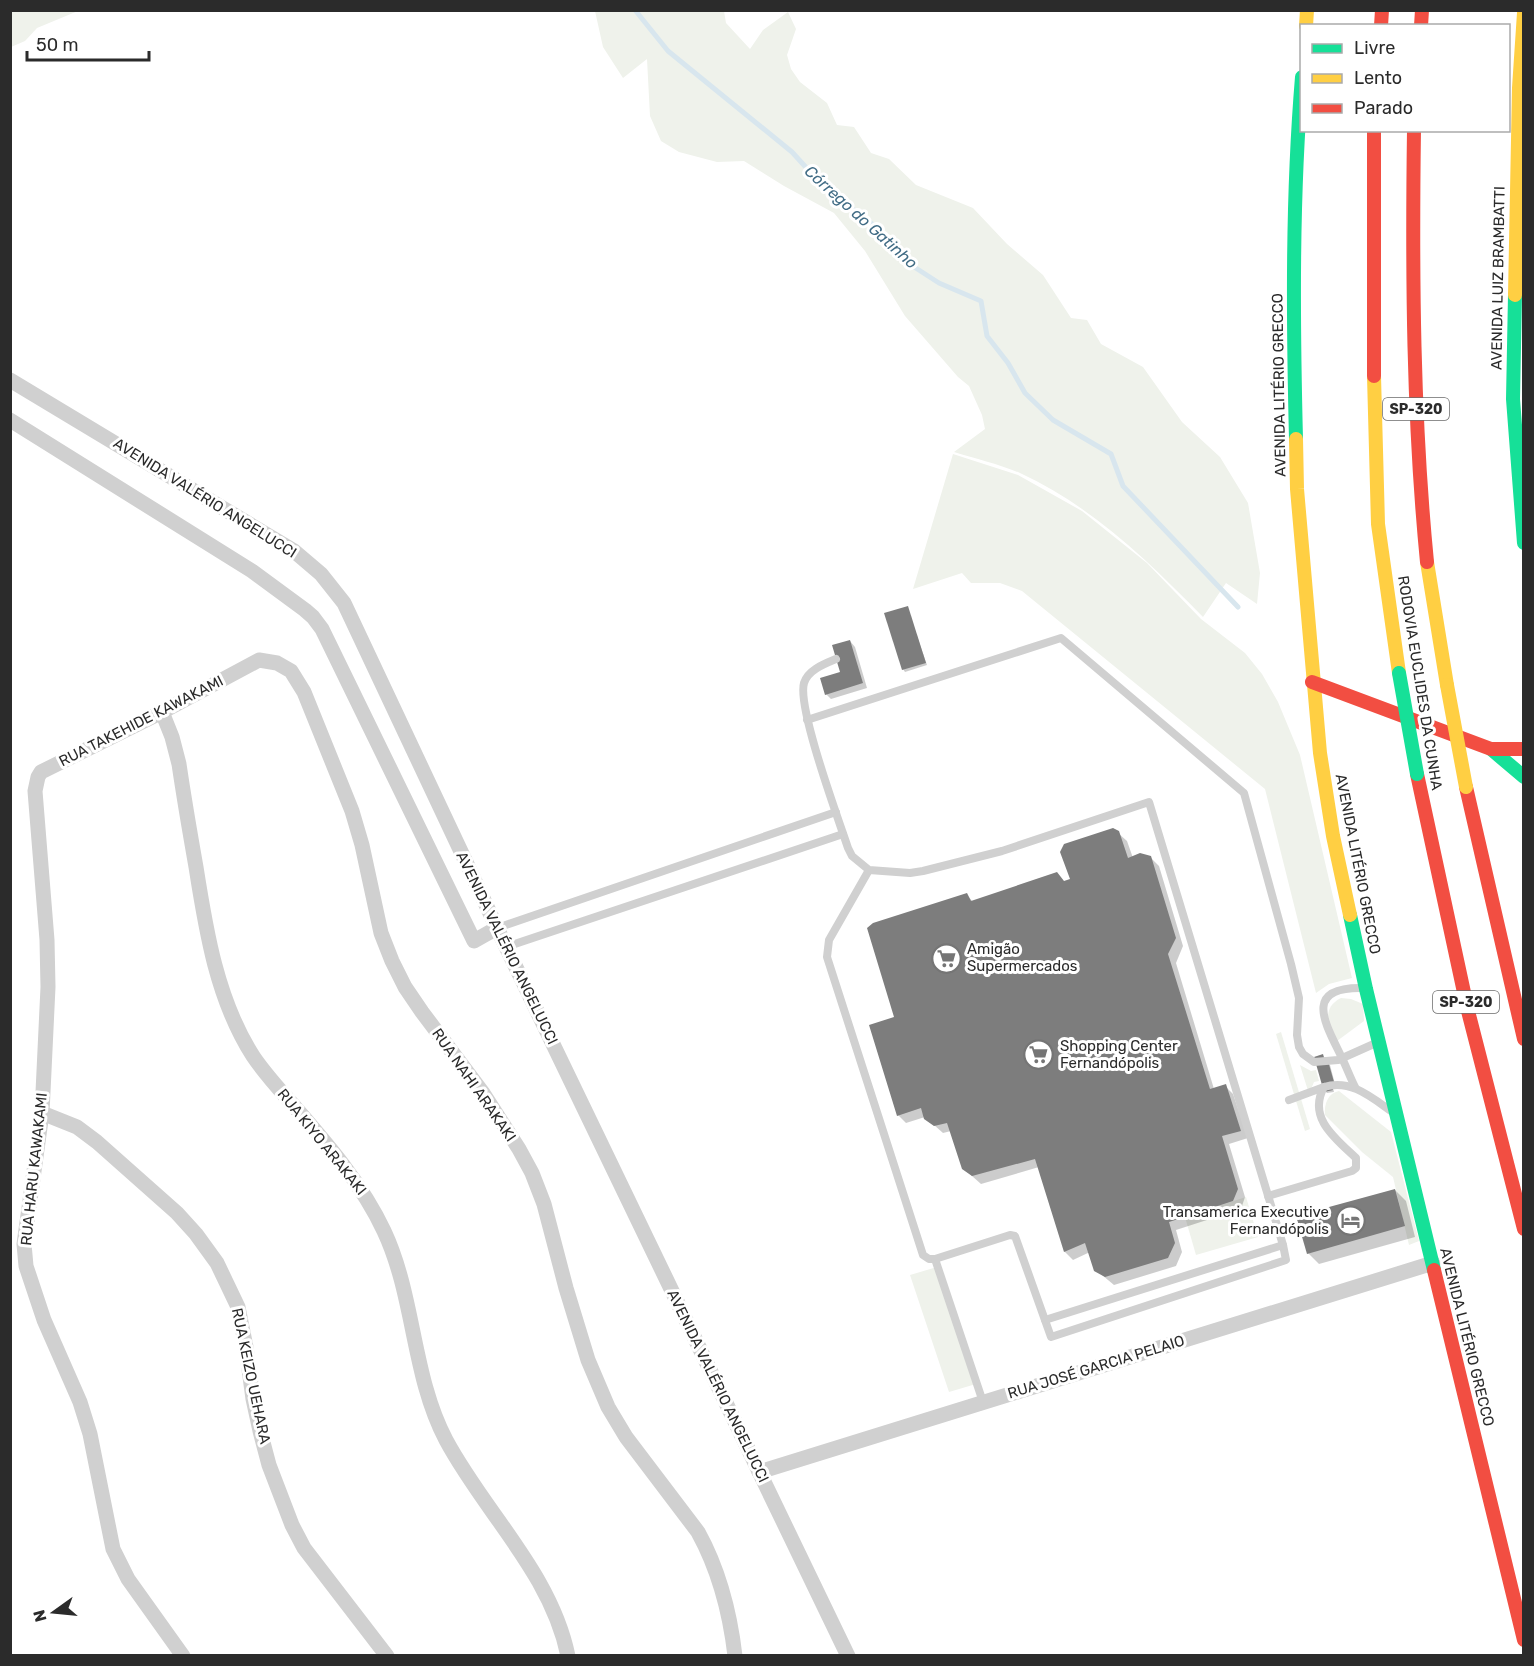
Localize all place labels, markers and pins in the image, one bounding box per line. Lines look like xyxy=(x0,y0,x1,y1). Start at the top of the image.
place label: Amigão Supermercados xyxy=(967,940,1078,975)
supermarket icon: Amigão Supermercados xyxy=(930,942,962,974)
place label: Shopping Center Fernandópolis xyxy=(1060,1037,1178,1072)
supermarket icon: Shopping Center Fernandópolis xyxy=(1023,1039,1055,1071)
place label: Transamerica Executive Fernandópolis xyxy=(1163,1203,1329,1238)
hotel icon: Transamerica Executive Fernandópolis xyxy=(1334,1205,1366,1237)

